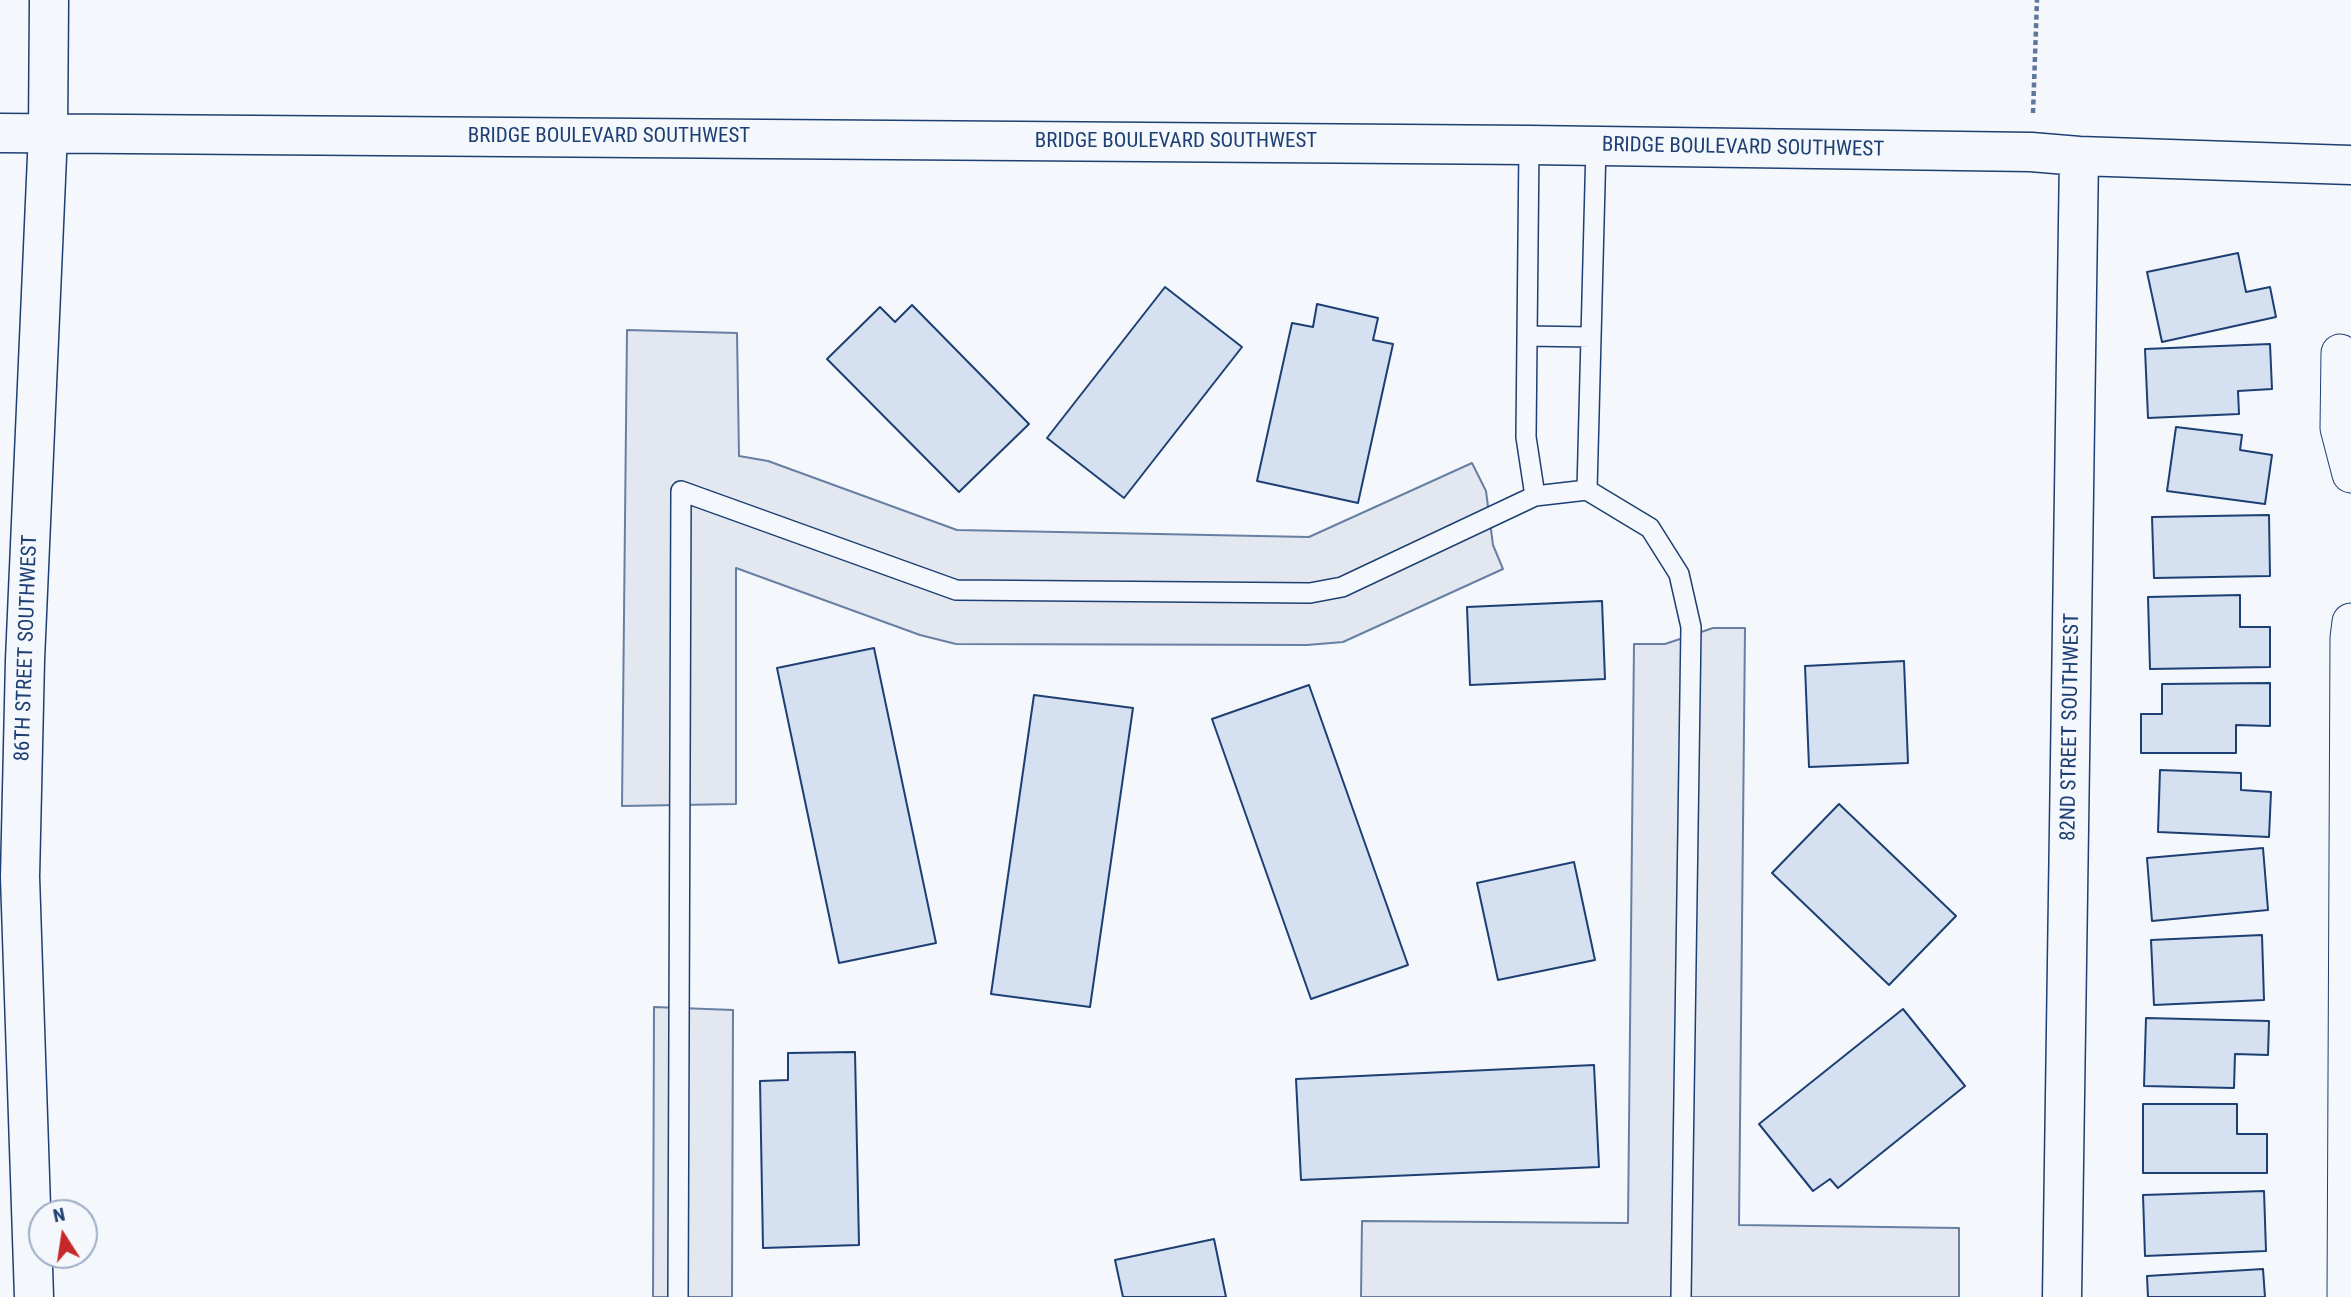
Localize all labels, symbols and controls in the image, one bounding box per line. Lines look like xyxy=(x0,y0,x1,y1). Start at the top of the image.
street label: BRIDGE BOULEVARD SOUTHWEST xyxy=(468,124,750,150)
street label: BRIDGE BOULEVARD SOUTHWEST xyxy=(1035,129,1317,155)
street label: BRIDGE BOULEVARD SOUTHWEST xyxy=(1602,133,1884,163)
street label: 86TH STREET SOUTHWEST xyxy=(10,534,44,762)
street label: 82ND STREET SOUTHWEST xyxy=(2056,613,2086,841)
north arrow xyxy=(28,1199,98,1269)
text: N xyxy=(51,1202,67,1227)

